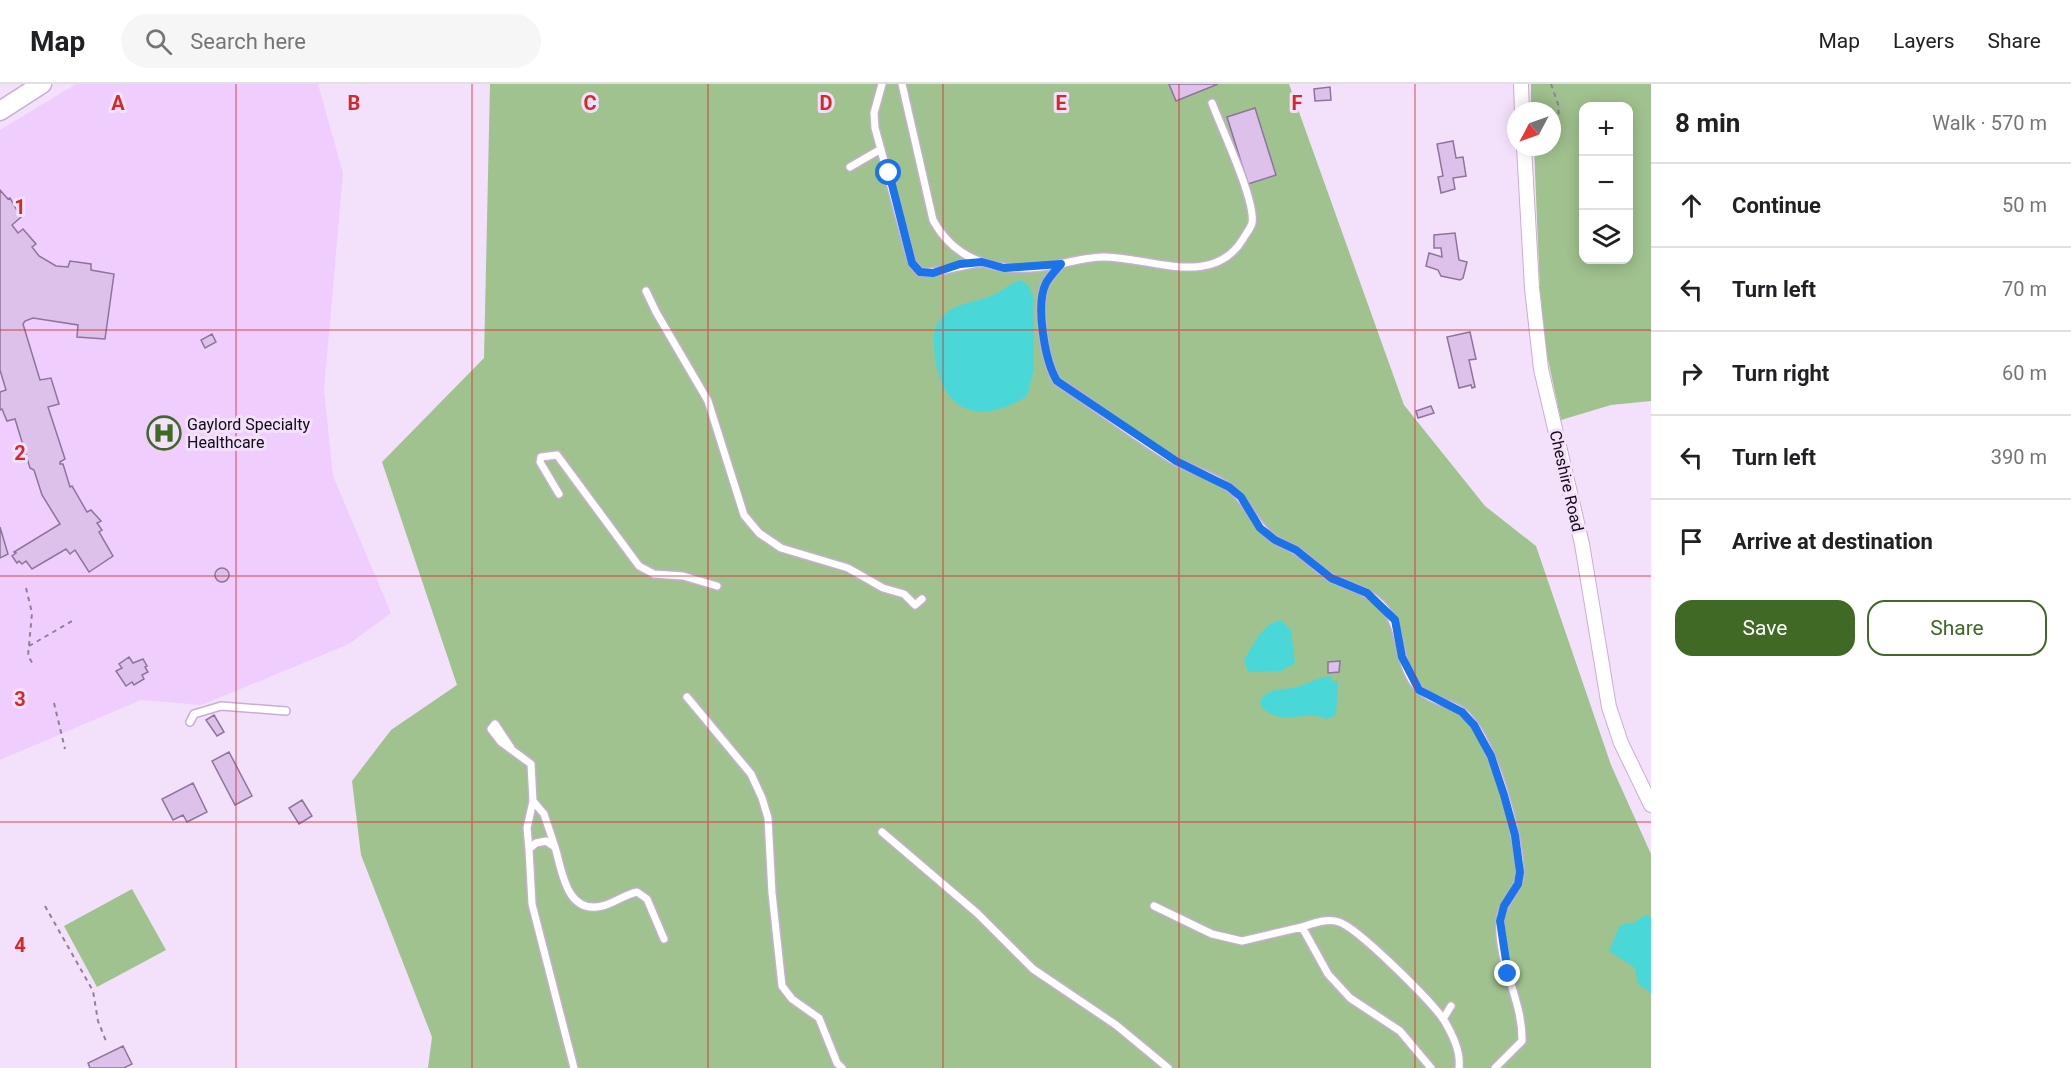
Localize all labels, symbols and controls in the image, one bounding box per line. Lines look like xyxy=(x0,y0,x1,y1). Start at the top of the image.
search box xyxy=(121,14,541,68)
text: Map xyxy=(30,25,85,58)
icon: search xyxy=(142,25,175,58)
text: Search here xyxy=(190,29,306,54)
text: Map xyxy=(1818,29,1860,53)
text: Layers xyxy=(1893,29,1954,53)
text: Share xyxy=(1987,29,2041,53)
text: A xyxy=(111,91,125,115)
text: B xyxy=(348,91,360,115)
text: C xyxy=(583,91,597,115)
text: D xyxy=(820,91,833,115)
text: E xyxy=(1055,91,1067,115)
text: F xyxy=(1292,91,1303,115)
north arrow xyxy=(1507,102,1561,156)
map controls xyxy=(1579,102,1633,264)
button: + xyxy=(1579,102,1633,156)
text: 8 min xyxy=(1675,108,1740,138)
text: Walk · 570 m xyxy=(1932,111,2047,135)
button: − xyxy=(1579,156,1633,210)
route start xyxy=(875,159,901,185)
icon: ahead xyxy=(1675,189,1708,222)
text: Continue xyxy=(1732,193,1821,218)
text: 50 m xyxy=(2002,193,2047,217)
text: 1 xyxy=(14,195,26,219)
button: layers xyxy=(1579,210,1633,264)
icon: left xyxy=(1675,273,1708,306)
text: Turn left xyxy=(1732,277,1816,302)
text: 70 m xyxy=(2002,277,2047,301)
icon: right xyxy=(1675,357,1708,390)
text: Turn right xyxy=(1732,361,1829,386)
text: 60 m xyxy=(2002,361,2047,385)
hospital icon: Gaylord Specialty Healthcare xyxy=(146,415,182,451)
place label: Gaylord Specialty Healthcare xyxy=(187,415,310,452)
street label: Cheshire Road xyxy=(1546,429,1587,533)
text: 2 xyxy=(14,441,26,465)
icon: left xyxy=(1675,441,1708,474)
text: Turn left xyxy=(1732,445,1816,470)
text: 390 m xyxy=(1991,445,2047,469)
icon: arrive xyxy=(1675,525,1708,558)
text: Arrive at destination xyxy=(1732,529,1933,554)
button: Save xyxy=(1675,600,1855,656)
button: Share xyxy=(1867,600,2047,656)
text: 3 xyxy=(14,687,26,711)
text: 4 xyxy=(14,933,26,957)
route end xyxy=(1494,960,1520,986)

